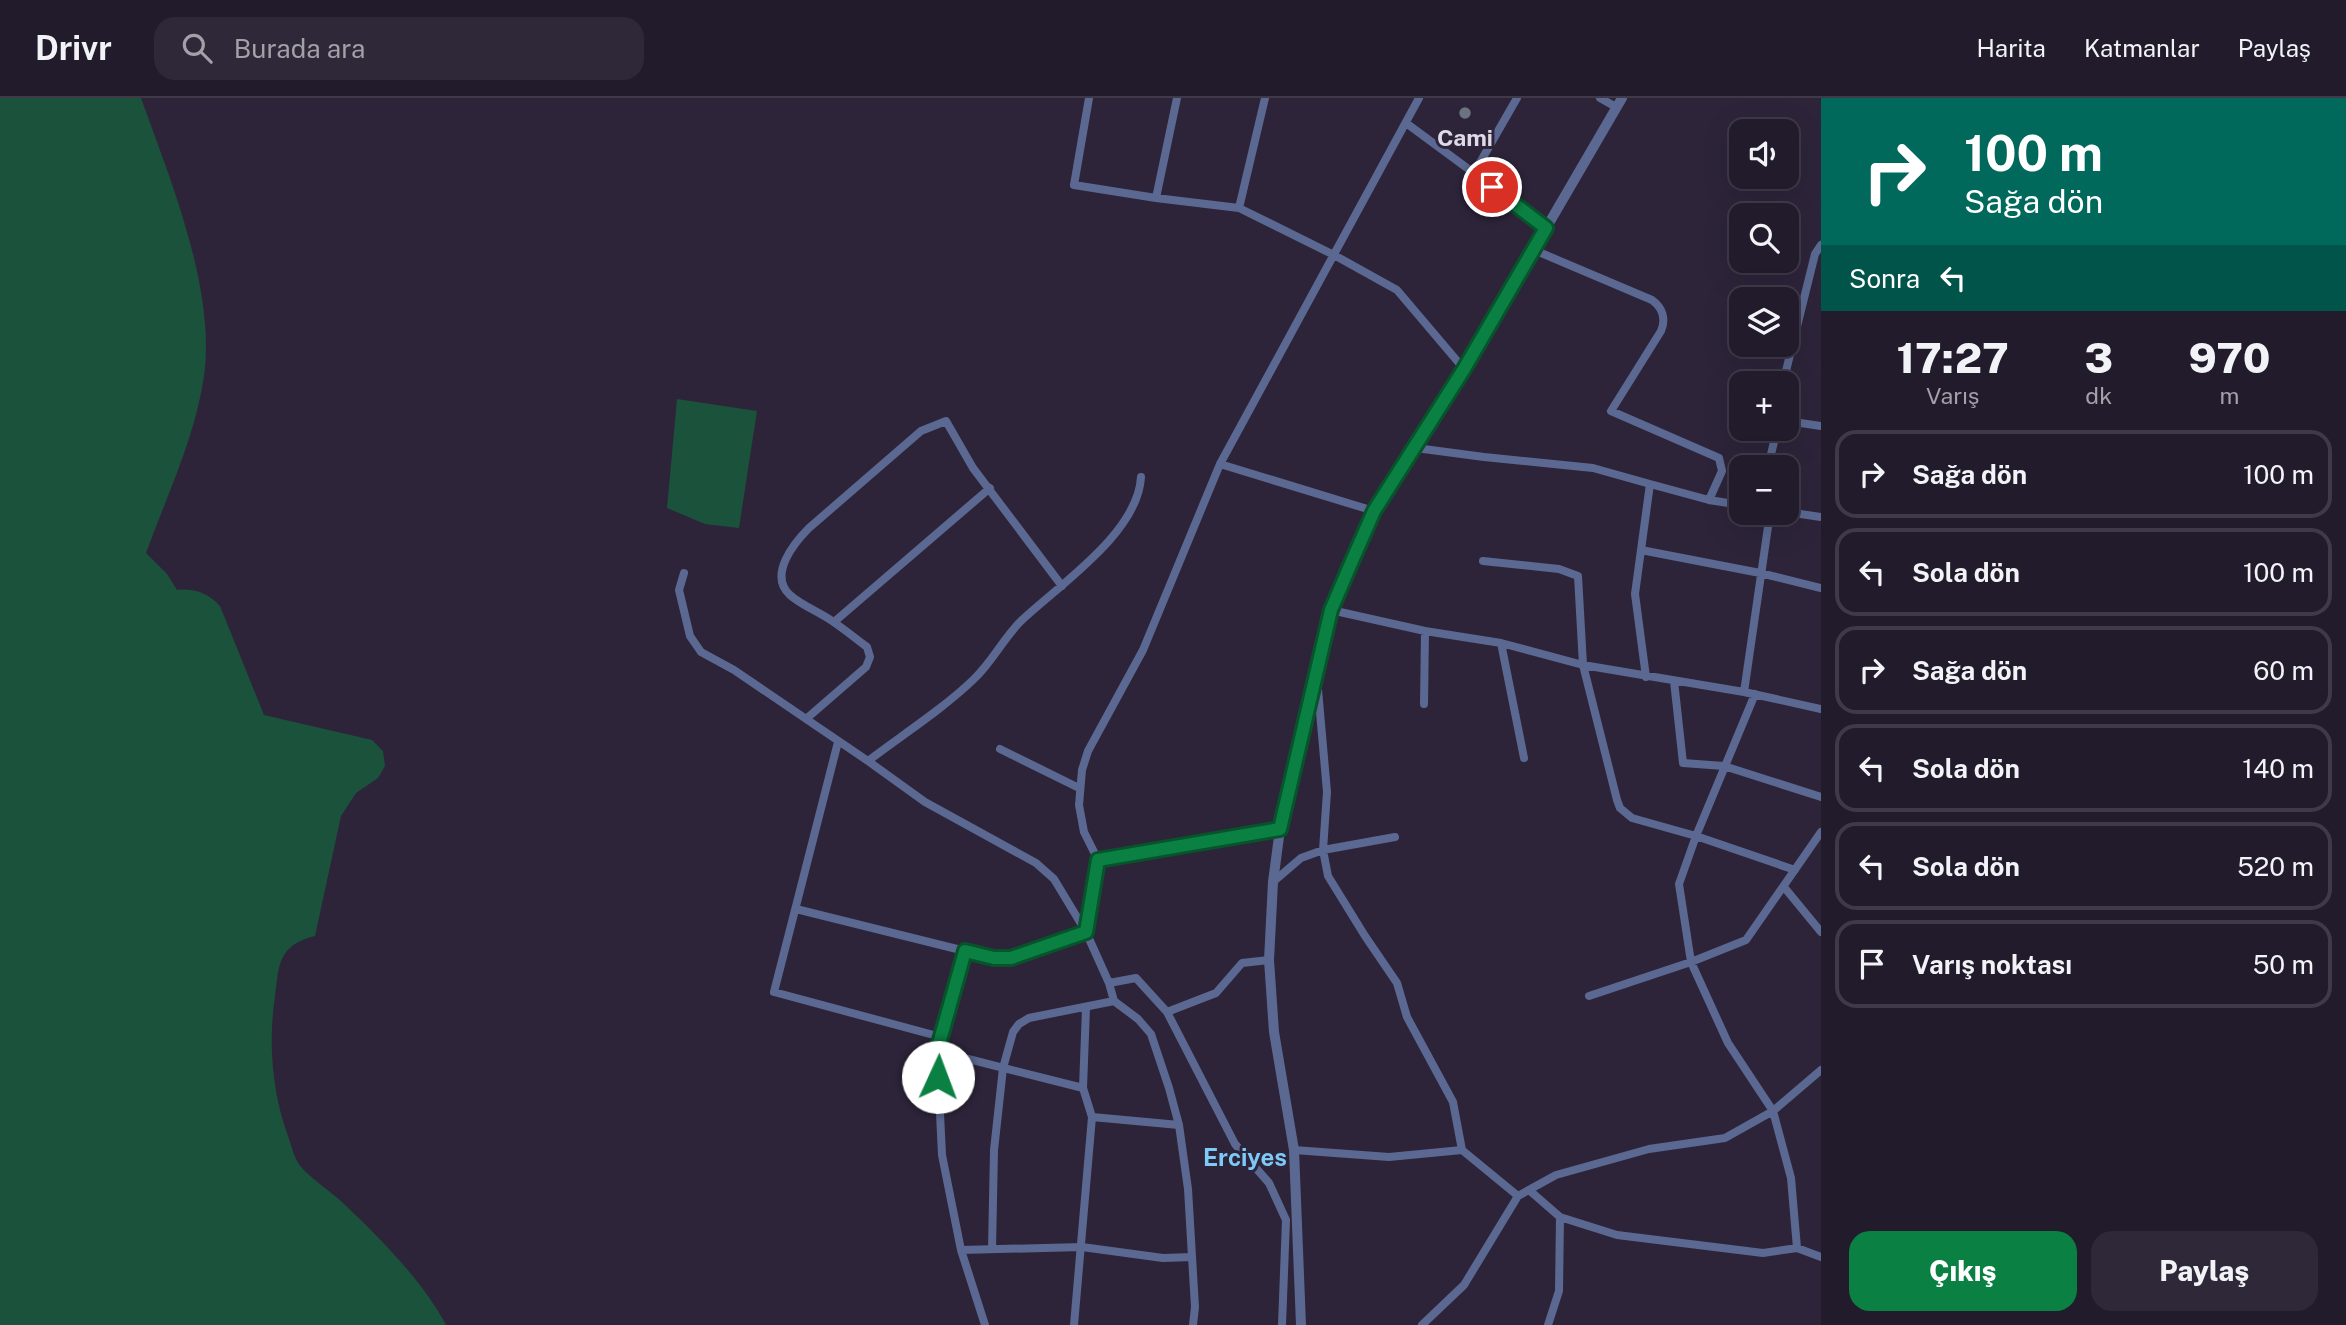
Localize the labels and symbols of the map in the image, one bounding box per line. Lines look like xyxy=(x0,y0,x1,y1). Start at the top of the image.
marker: Cami xyxy=(1457,105,1473,121)
place label: Cami xyxy=(1437,124,1493,151)
pin xyxy=(1462,157,1522,217)
position arrow xyxy=(901,1040,975,1114)
district label: Erciyes xyxy=(1203,1143,1287,1171)

